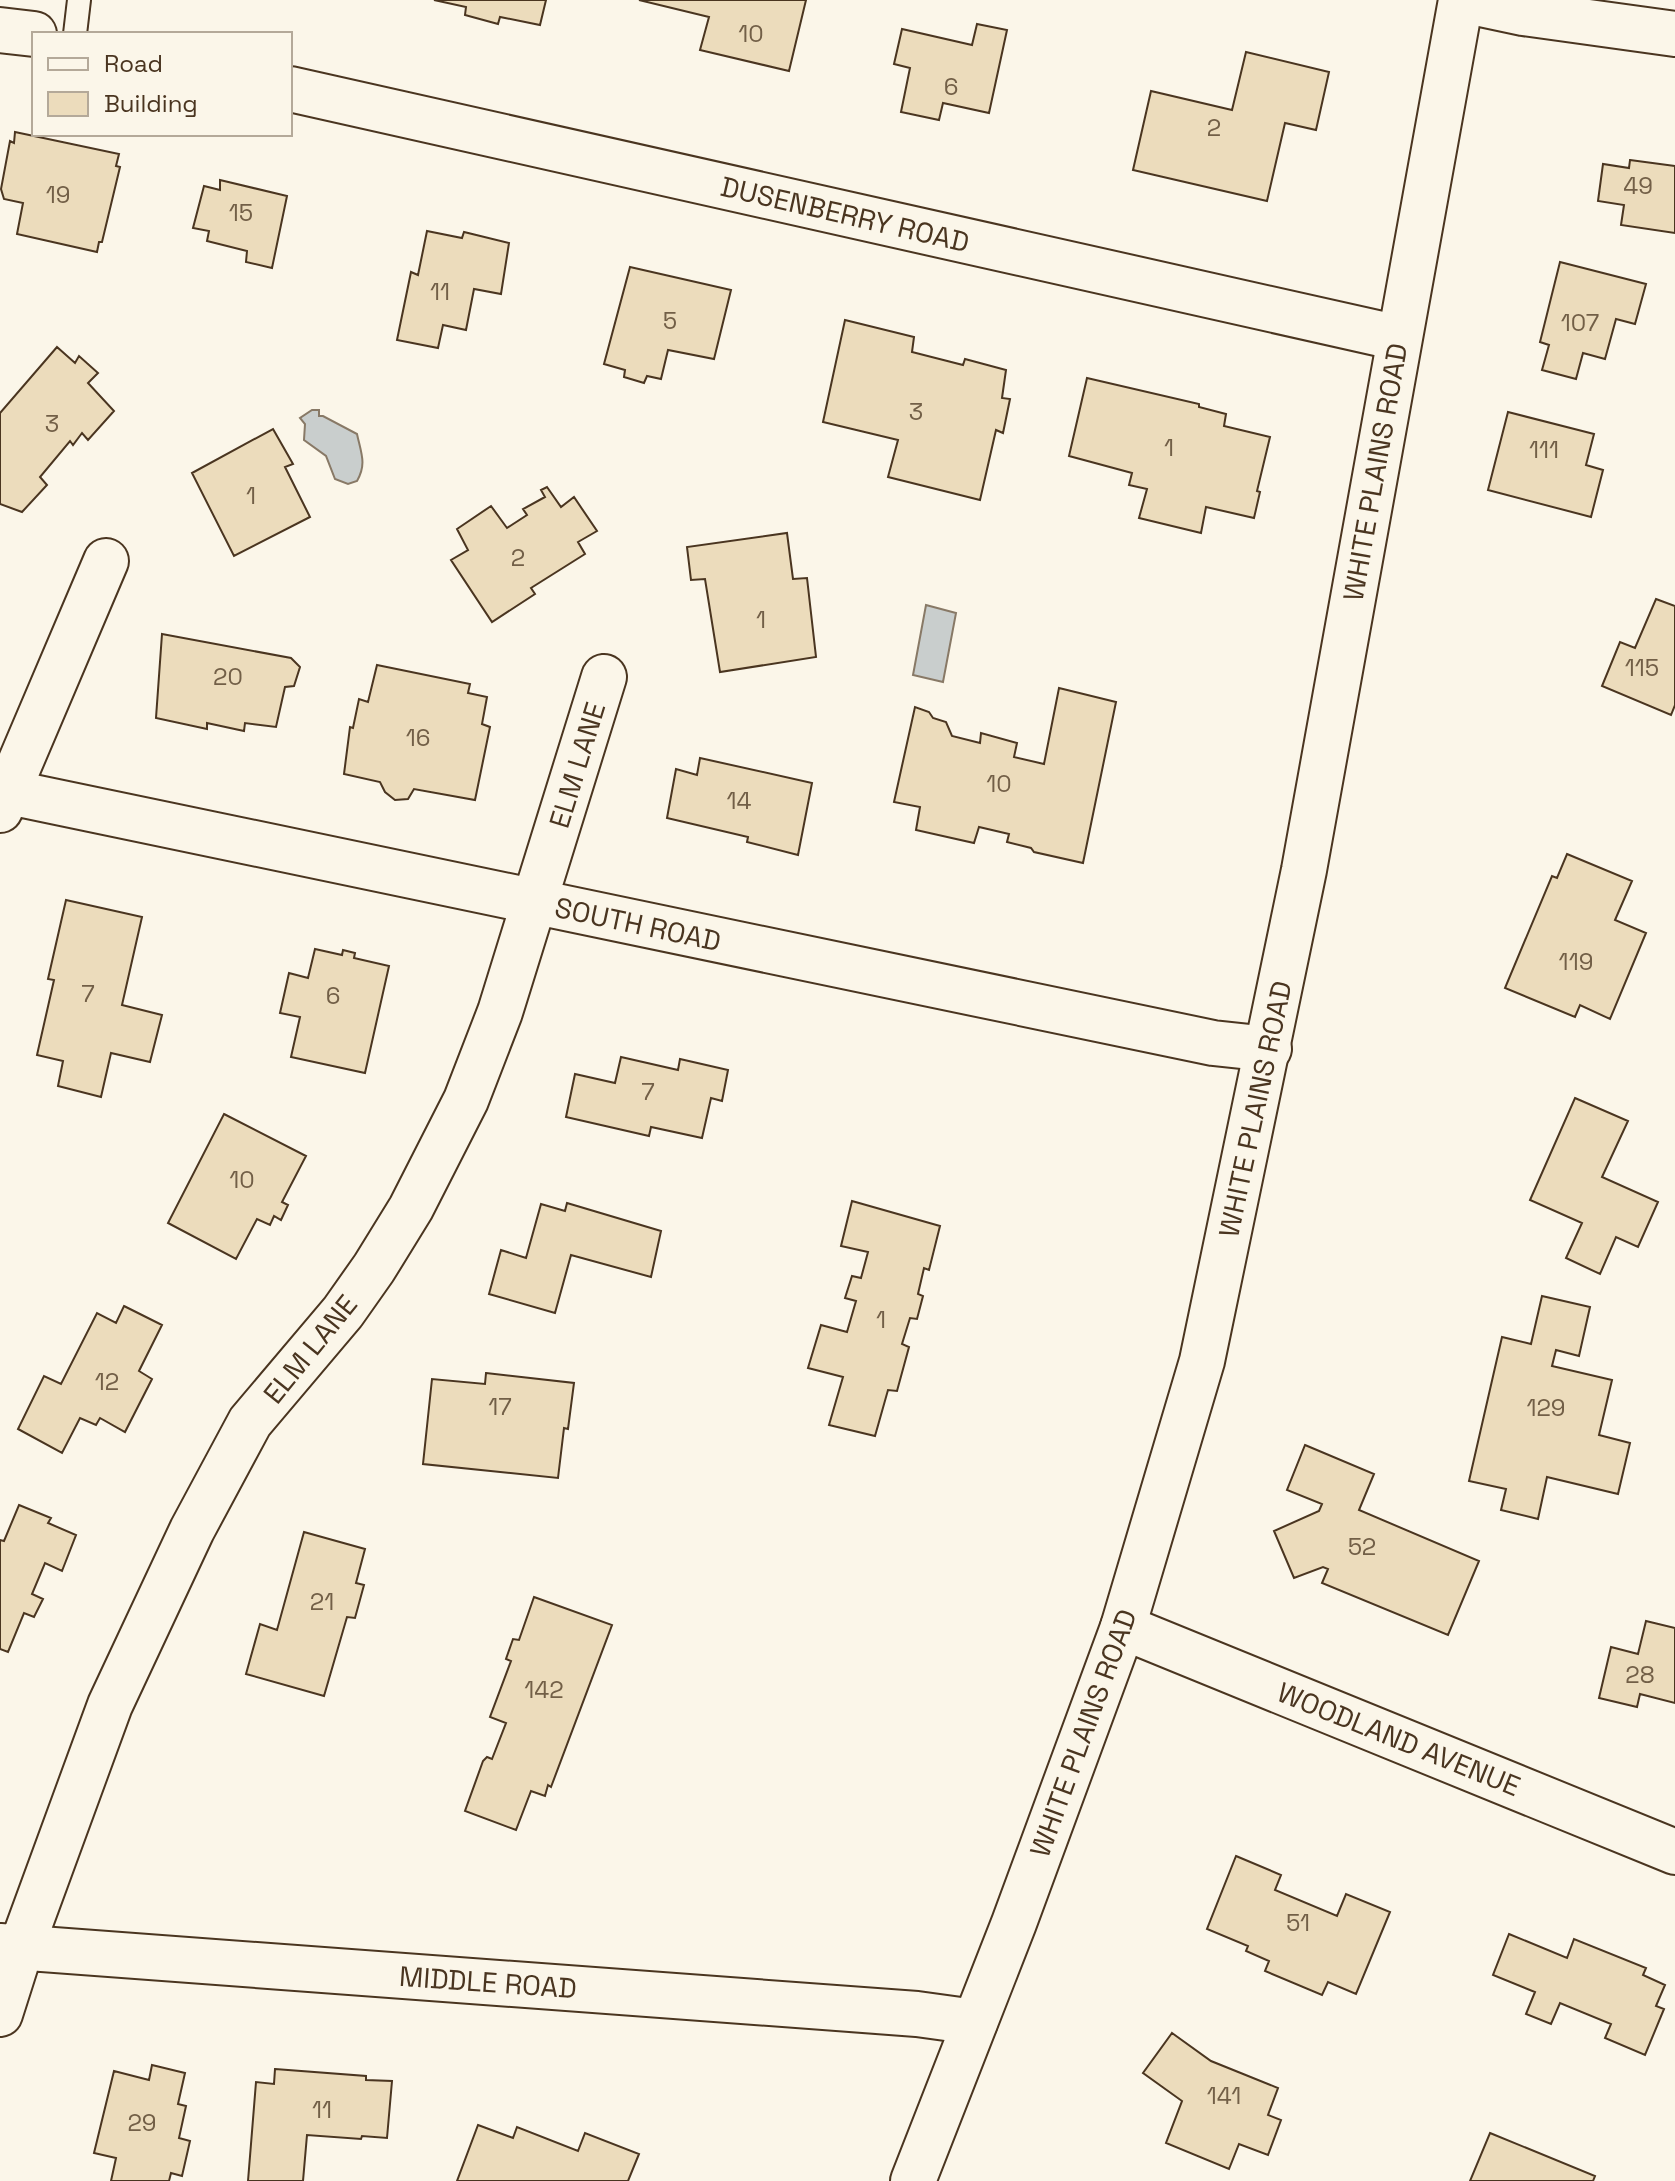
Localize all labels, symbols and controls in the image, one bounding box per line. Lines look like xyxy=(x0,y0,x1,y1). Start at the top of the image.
house number: 10 xyxy=(738,18,764,49)
legend xyxy=(32,32,292,136)
text: Road xyxy=(104,48,163,79)
house number: 6 xyxy=(944,71,958,102)
text: Building xyxy=(104,88,198,119)
house number: 2 xyxy=(1207,112,1221,143)
street label: DUSENBERRY ROAD xyxy=(717,168,973,260)
house number: 49 xyxy=(1623,170,1653,201)
house number: 19 xyxy=(46,179,70,210)
house number: 15 xyxy=(229,197,253,228)
house number: 11 xyxy=(430,276,450,307)
house number: 5 xyxy=(663,305,677,336)
house number: 107 xyxy=(1561,307,1599,338)
street label: WHITE PLAINS ROAD xyxy=(1335,340,1415,604)
house number: 3 xyxy=(909,396,923,427)
house number: 3 xyxy=(45,408,59,439)
house number: 1 xyxy=(1164,432,1174,463)
house number: 111 xyxy=(1529,434,1559,465)
house number: 1 xyxy=(246,480,256,511)
house number: 2 xyxy=(511,542,525,573)
house number: 1 xyxy=(756,604,766,635)
house number: 115 xyxy=(1625,652,1659,683)
house number: 20 xyxy=(213,661,243,692)
street label: ELM LANE xyxy=(541,698,613,832)
house number: 16 xyxy=(406,722,430,753)
house number: 10 xyxy=(986,768,1012,799)
house number: 14 xyxy=(726,785,752,816)
street label: SOUTH ROAD xyxy=(552,889,724,959)
house number: 119 xyxy=(1559,946,1593,977)
house number: 7 xyxy=(81,978,95,1009)
street label: WHITE PLAINS ROAD xyxy=(1210,978,1300,1240)
house number: 6 xyxy=(326,980,340,1011)
house number: 7 xyxy=(641,1076,655,1107)
house number: 10 xyxy=(229,1164,255,1195)
street label: ELM LANE xyxy=(255,1287,365,1411)
house number: 1 xyxy=(876,1304,886,1335)
house number: 12 xyxy=(95,1366,119,1397)
house number: 17 xyxy=(488,1391,512,1422)
house number: 129 xyxy=(1526,1392,1566,1423)
house number: 52 xyxy=(1348,1531,1376,1562)
house number: 21 xyxy=(310,1586,334,1617)
street label: WHITE PLAINS ROAD xyxy=(1021,1604,1145,1862)
house number: 28 xyxy=(1625,1659,1655,1690)
house number: 142 xyxy=(524,1674,564,1705)
street label: WOODLAND AVENUE xyxy=(1272,1674,1526,1804)
house number: 51 xyxy=(1286,1907,1310,1938)
street label: MIDDLE ROAD xyxy=(398,1958,578,2006)
house number: 141 xyxy=(1207,2080,1241,2111)
house number: 11 xyxy=(312,2094,332,2125)
house number: 29 xyxy=(127,2107,157,2138)

